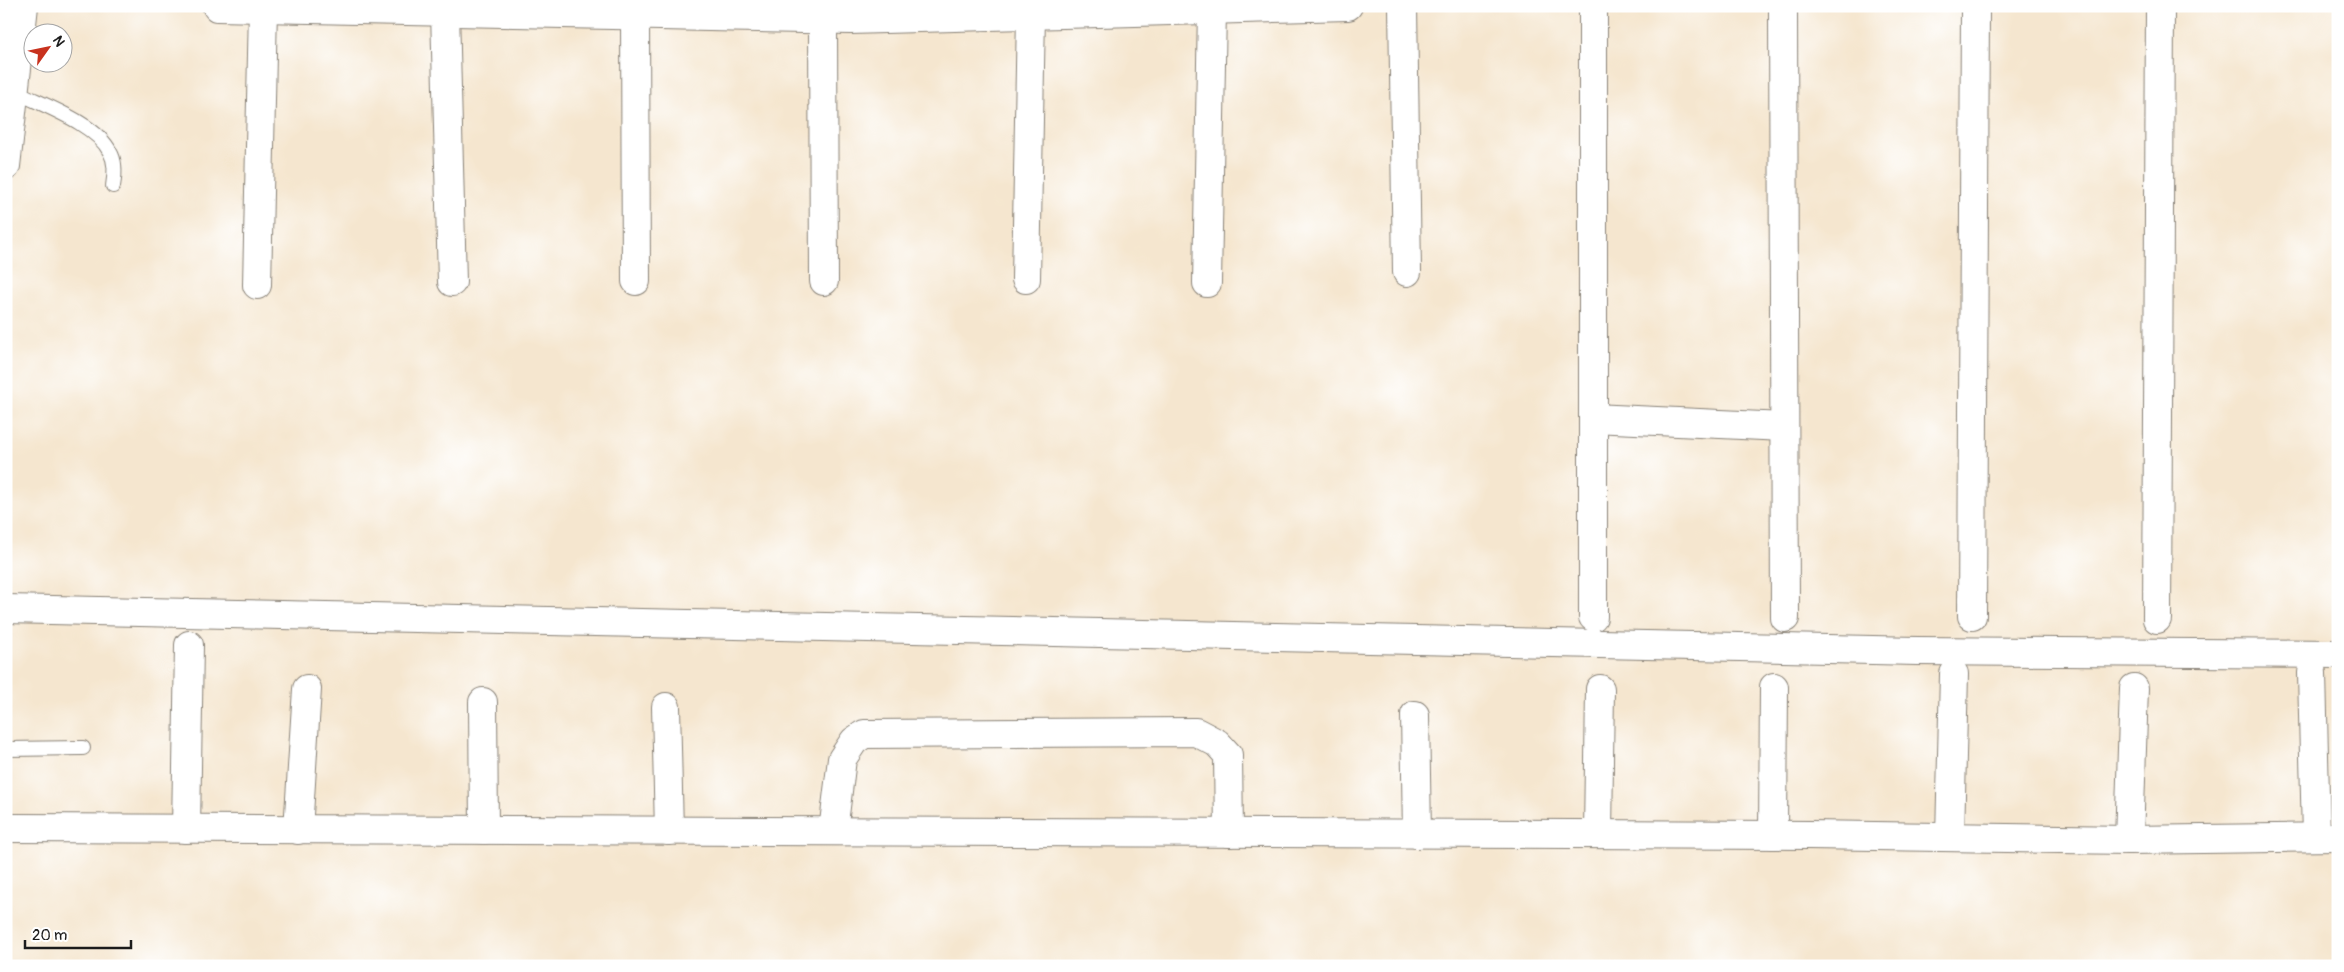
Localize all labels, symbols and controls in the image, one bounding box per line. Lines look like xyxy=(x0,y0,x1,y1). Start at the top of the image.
north arrow xyxy=(22,22,72,72)
text: N xyxy=(49,33,68,50)
scale bar xyxy=(25,917,131,949)
text: 20 m xyxy=(32,926,67,945)

